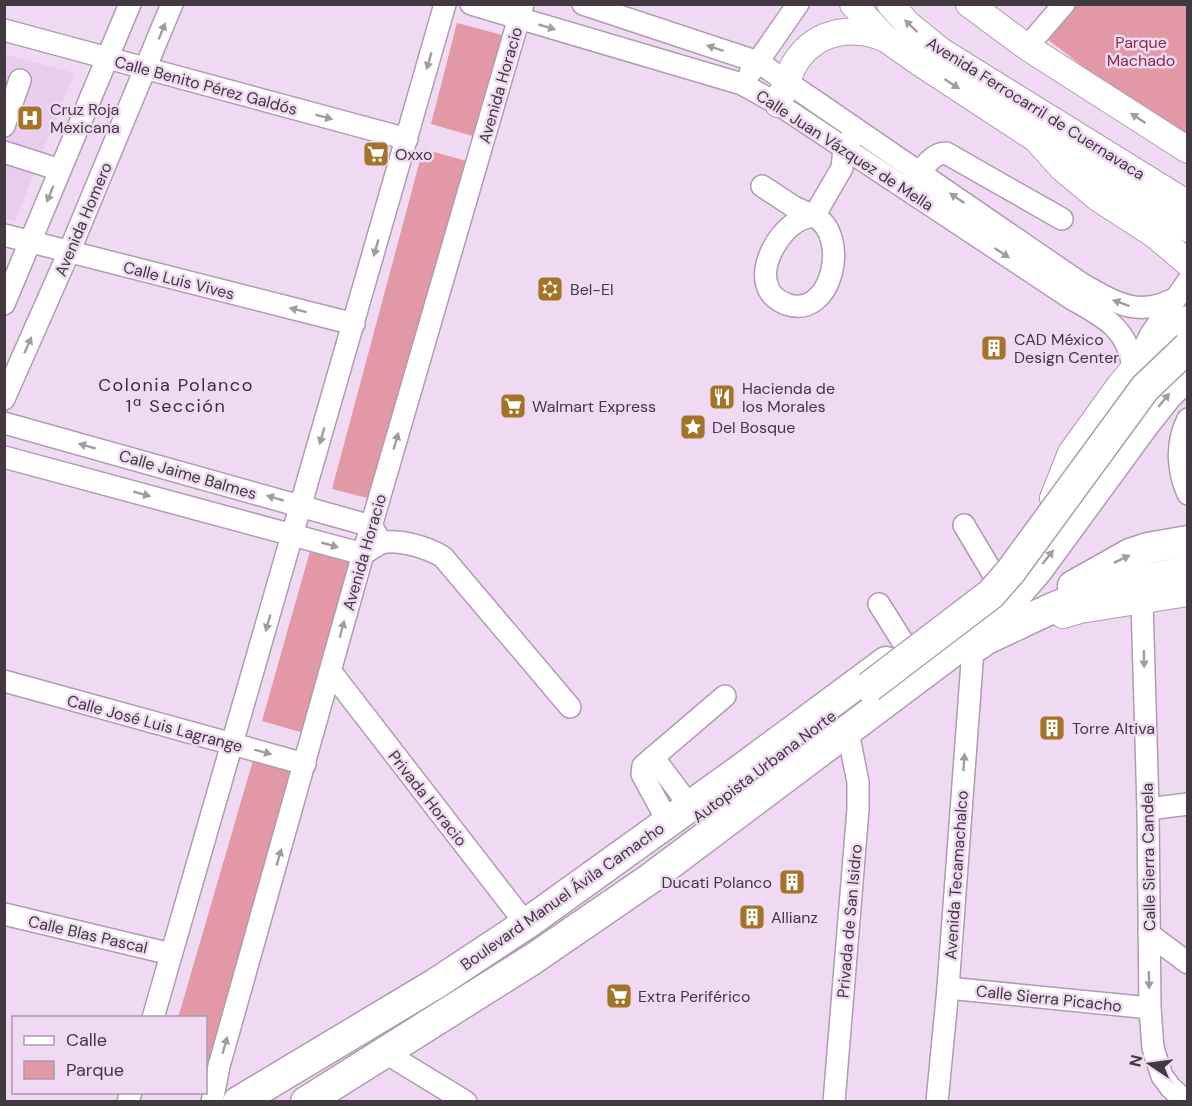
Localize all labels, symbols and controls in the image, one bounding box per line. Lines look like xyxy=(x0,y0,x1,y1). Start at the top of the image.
one-way arrow xyxy=(903,19,918,33)
one-way arrow xyxy=(157,21,167,39)
one-way arrow xyxy=(538,23,556,33)
street label: Avenida Horacio xyxy=(474,24,527,146)
street label: Avenida Ferrocarril de Cuernavaca xyxy=(923,32,1149,185)
park label: Parque Machado xyxy=(1107,32,1175,71)
one-way arrow xyxy=(706,43,724,52)
street label: Calle Benito Pérez Galdós xyxy=(112,51,300,120)
one-way arrow xyxy=(424,52,433,70)
one-way arrow xyxy=(943,78,959,90)
street label: Calle Juan Vázquez de Mella xyxy=(752,85,937,216)
place label: Cruz Roja Mexicana xyxy=(50,99,120,138)
hospital icon: Cruz Roja Mexicana xyxy=(15,103,45,133)
one-way arrow xyxy=(315,113,333,122)
one-way arrow xyxy=(1130,113,1146,124)
supermarket icon: Oxxo xyxy=(361,139,391,169)
place label: Oxxo xyxy=(395,144,432,165)
street label: Avenida Homero xyxy=(50,159,117,279)
one-way arrow xyxy=(45,185,54,203)
one-way arrow xyxy=(948,193,965,204)
one-way arrow xyxy=(371,239,380,257)
one-way arrow xyxy=(993,247,1010,258)
street label: Calle Luis Vives xyxy=(121,256,237,304)
synagogue icon: Bel-El xyxy=(535,274,565,304)
place label: Bel-El xyxy=(570,279,614,300)
one-way arrow xyxy=(1111,298,1129,308)
one-way arrow xyxy=(288,304,307,314)
place label: CAD México Design Center xyxy=(1014,329,1119,368)
building icon: CAD México Design Center xyxy=(979,333,1009,363)
one-way arrow xyxy=(23,336,33,354)
district label: Colonia Polanco 1ª Sección xyxy=(98,373,254,418)
place label: Hacienda de los Morales xyxy=(742,378,835,417)
restaurant icon: Hacienda de los Morales xyxy=(707,382,737,412)
supermarket icon: Walmart Express xyxy=(498,391,528,421)
one-way arrow xyxy=(1157,392,1170,408)
place label: Walmart Express xyxy=(532,396,656,417)
place icon: Del Bosque xyxy=(678,412,708,442)
place label: Del Bosque xyxy=(712,417,795,438)
one-way arrow xyxy=(317,427,326,445)
one-way arrow xyxy=(392,432,401,450)
one-way arrow xyxy=(78,440,96,450)
street label: Calle Jaime Balmes xyxy=(117,445,259,504)
one-way arrow xyxy=(133,490,151,499)
street label: Avenida Horacio xyxy=(338,491,391,613)
one-way arrow xyxy=(266,493,284,502)
one-way arrow xyxy=(321,541,339,550)
one-way arrow xyxy=(1041,549,1053,564)
one-way arrow xyxy=(1113,554,1130,563)
one-way arrow xyxy=(263,614,272,632)
one-way arrow xyxy=(338,620,348,638)
one-way arrow xyxy=(1139,650,1149,669)
street label: Calle José Luis Lagrange xyxy=(65,690,245,757)
street label: Autopista Urbana Norte xyxy=(688,705,840,827)
building icon: Torre Altiva xyxy=(1037,713,1067,743)
place label: Torre Altiva xyxy=(1072,718,1155,739)
street label: Privada Horacio xyxy=(384,746,472,851)
one-way arrow xyxy=(254,748,273,758)
one-way arrow xyxy=(960,753,969,772)
street label: Calle Sierra Candela xyxy=(1137,783,1160,931)
street label: Avenida Tecamachalco xyxy=(940,790,973,960)
street label: Boulevard Manuel Ávila Camacho xyxy=(456,818,668,975)
street label: Privada de San Isidro xyxy=(832,843,867,999)
one-way arrow xyxy=(275,848,284,866)
building icon: Ducati Polanco xyxy=(777,867,807,897)
place label: Ducati Polanco xyxy=(661,872,772,893)
building icon: Allianz xyxy=(737,902,767,932)
place label: Allianz xyxy=(771,907,818,928)
street label: Calle Blas Pascal xyxy=(26,911,150,958)
one-way arrow xyxy=(1145,971,1154,990)
street label: Calle Sierra Picacho xyxy=(975,980,1123,1017)
supermarket icon: Extra Periférico xyxy=(604,981,634,1011)
place label: Extra Periférico xyxy=(638,986,750,1007)
legend xyxy=(12,1016,207,1094)
text: Calle xyxy=(66,1028,107,1052)
north arrow xyxy=(1120,1034,1180,1094)
one-way arrow xyxy=(221,1035,230,1053)
text: N xyxy=(1124,1053,1147,1069)
text: Parque xyxy=(66,1058,124,1082)

